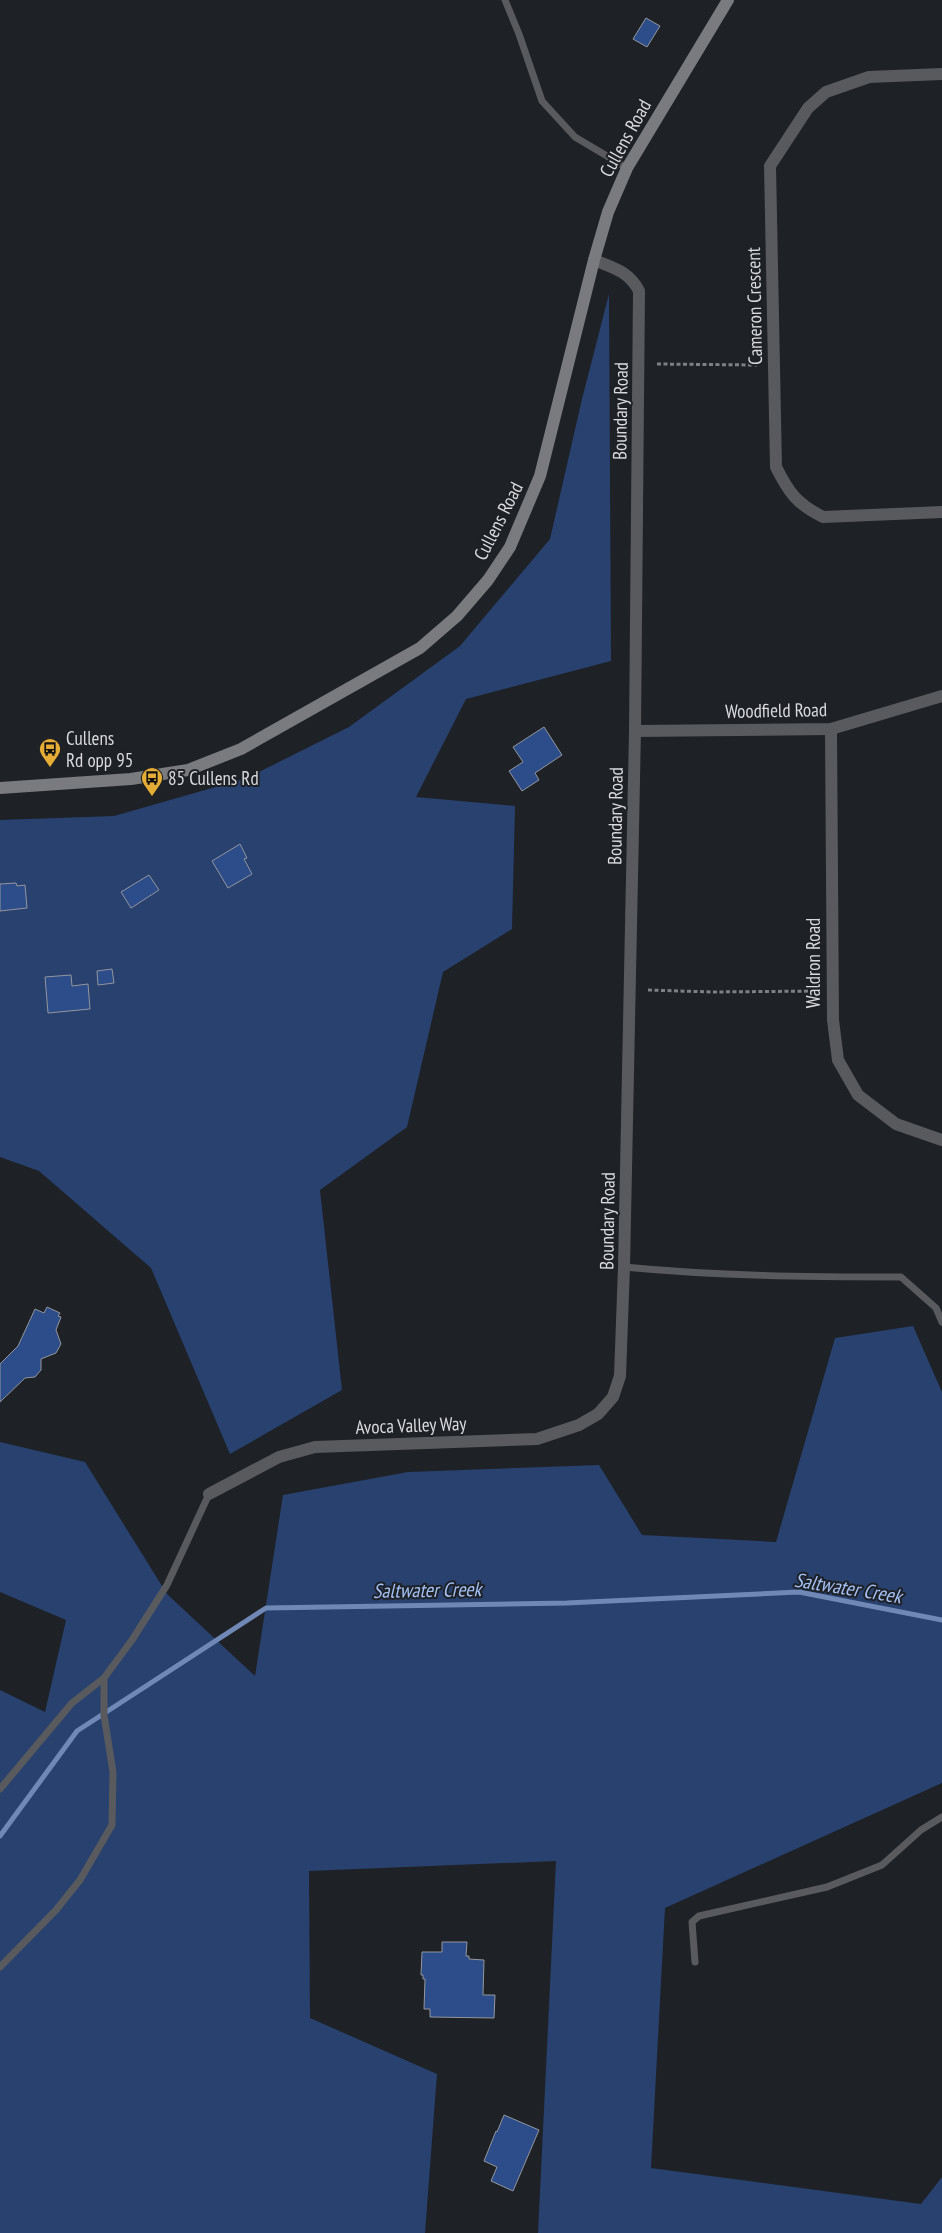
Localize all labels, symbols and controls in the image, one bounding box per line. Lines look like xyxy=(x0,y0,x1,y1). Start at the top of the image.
street label: Cullens Road xyxy=(594,95,656,181)
street label: Cameron Crescent xyxy=(741,246,767,365)
street label: Boundary Road xyxy=(607,362,633,460)
street label: Cullens Road xyxy=(468,478,528,564)
street label: Woodfield Road xyxy=(725,697,827,723)
place label: Cullens Rd opp 95 xyxy=(66,726,133,772)
bus stop icon: Cullens Rd opp 95 xyxy=(38,737,62,768)
bus stop icon: 85 Cullens Rd xyxy=(140,766,164,797)
place label: 85 Cullens Rd xyxy=(168,766,259,790)
street label: Boundary Road xyxy=(602,767,628,865)
street label: Waldron Road xyxy=(801,918,825,1008)
street label: Boundary Road xyxy=(594,1172,620,1270)
street label: Avoca Valley Way xyxy=(355,1411,468,1439)
water label: Saltwater Creek xyxy=(792,1567,906,1610)
water label: Saltwater Creek xyxy=(373,1576,484,1604)

